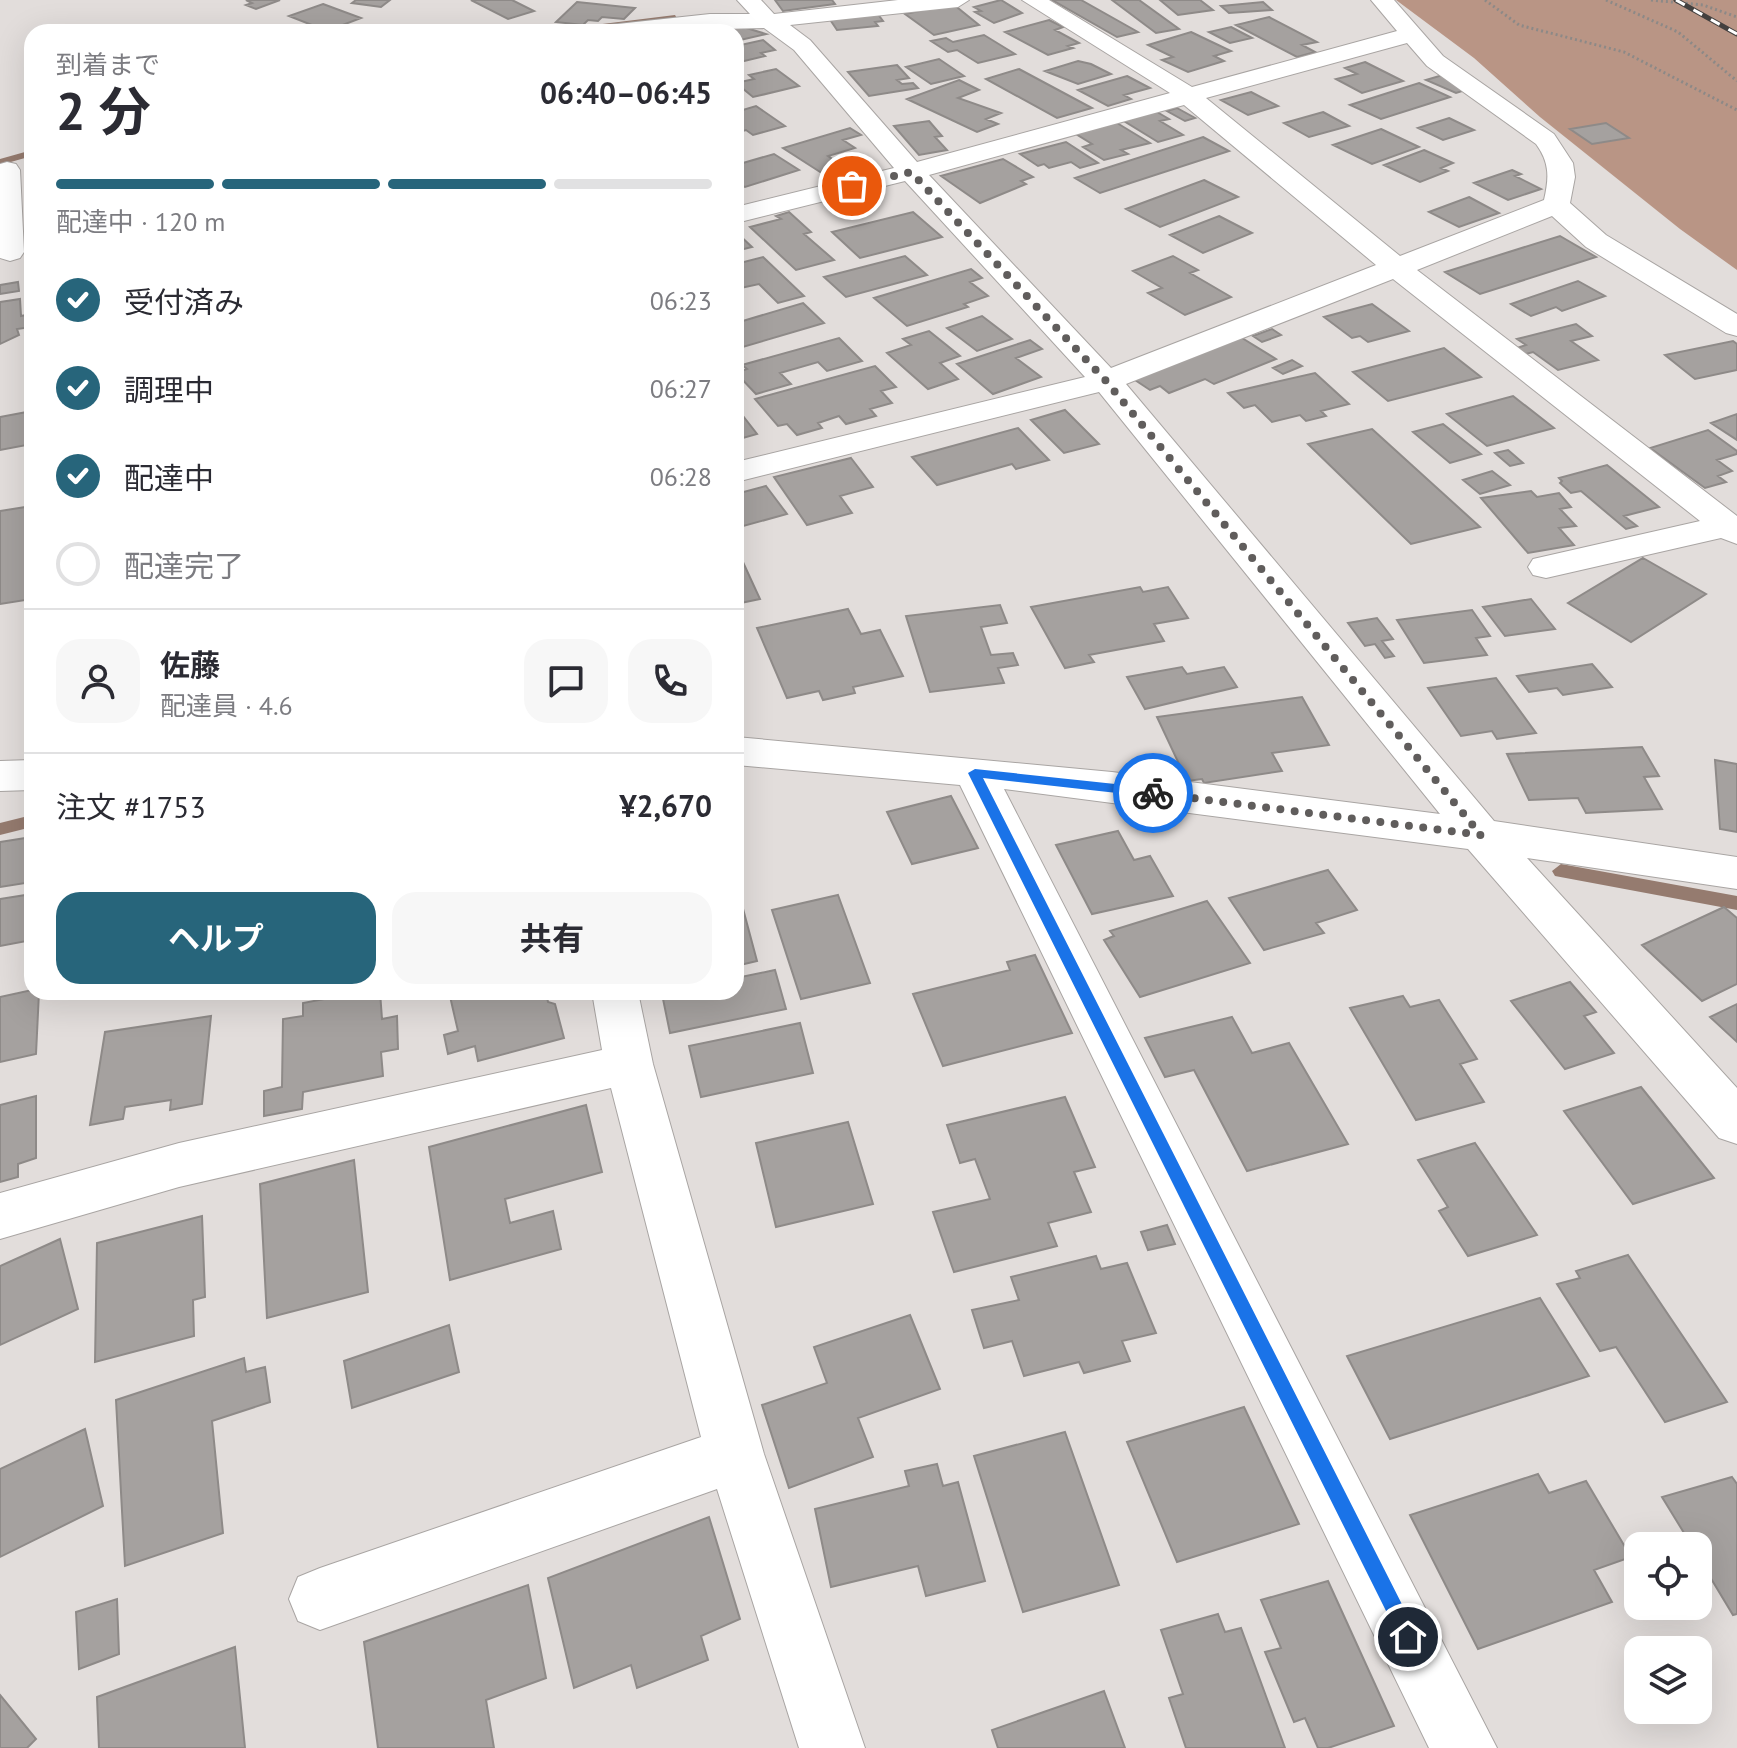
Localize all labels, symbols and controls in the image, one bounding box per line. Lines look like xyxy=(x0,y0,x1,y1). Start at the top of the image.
text: 到着まで xyxy=(56,48,160,81)
text: 06:40–06:45 xyxy=(540,73,712,112)
text: 2 分 xyxy=(56,77,151,144)
pin xyxy=(818,152,886,220)
icon: bag xyxy=(830,164,874,208)
text: 配達中 · 120 m xyxy=(56,205,225,238)
icon: check xyxy=(56,278,100,322)
text: 受付済み xyxy=(124,282,244,321)
text: 06:23 xyxy=(650,284,712,317)
icon: check xyxy=(56,366,100,410)
text: 調理中 xyxy=(124,370,214,409)
text: 06:27 xyxy=(650,372,712,405)
icon: check xyxy=(56,454,100,498)
text: 配達中 xyxy=(124,458,214,497)
text: 06:28 xyxy=(650,460,712,493)
text: 配達完了 xyxy=(124,546,244,585)
button: person xyxy=(56,639,140,723)
button: chat xyxy=(524,639,608,723)
button: phone xyxy=(628,639,712,723)
text: 佐藤 xyxy=(160,645,220,684)
text: 配達員 · 4.6 xyxy=(160,689,293,722)
courier xyxy=(1113,753,1193,833)
icon: bike xyxy=(1131,771,1175,815)
text: ¥2,670 xyxy=(619,786,712,825)
text: 注文 #1753 xyxy=(56,787,206,826)
button: ヘルプ xyxy=(56,892,376,984)
button: 共有 xyxy=(392,892,712,984)
map controls xyxy=(1624,1532,1712,1724)
button: locate xyxy=(1624,1532,1712,1620)
pin xyxy=(1374,1603,1442,1671)
icon: home xyxy=(1386,1615,1430,1659)
button: layers xyxy=(1624,1636,1712,1724)

